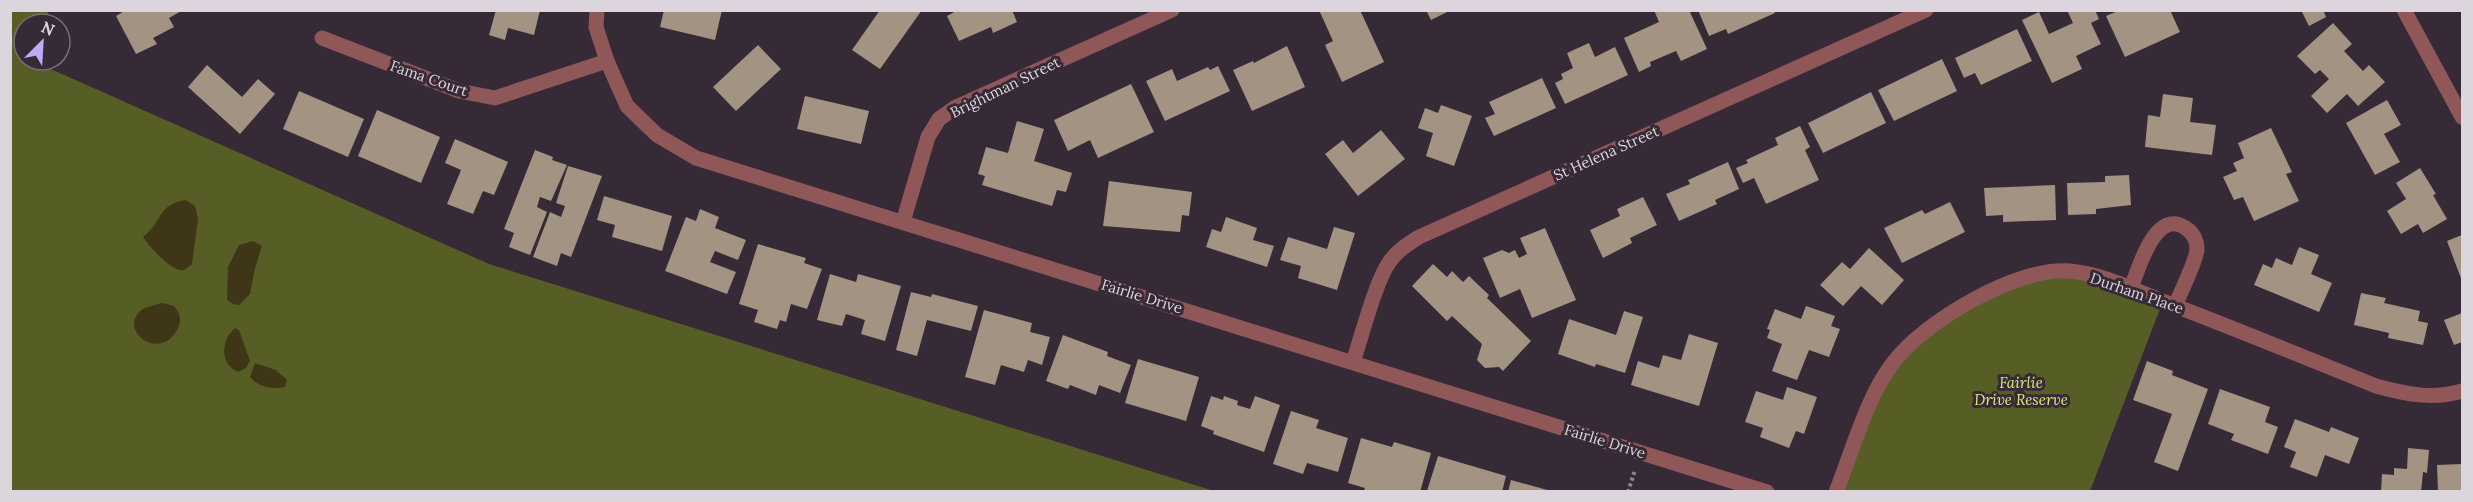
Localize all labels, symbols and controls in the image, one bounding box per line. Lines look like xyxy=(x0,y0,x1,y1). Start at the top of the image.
north arrow xyxy=(12,12,72,72)
text: N xyxy=(38,17,58,40)
street label: Brightman Street xyxy=(947,52,1063,122)
street label: Fama Court xyxy=(388,56,471,100)
street label: St Helena Street xyxy=(1550,121,1662,185)
street label: Durham Place xyxy=(2088,268,2186,318)
street label: Fairlie Drive xyxy=(1099,275,1185,317)
park label: Fairlie Drive Reserve xyxy=(1974,373,2068,409)
street label: Fairlie Drive xyxy=(1562,420,1648,462)

